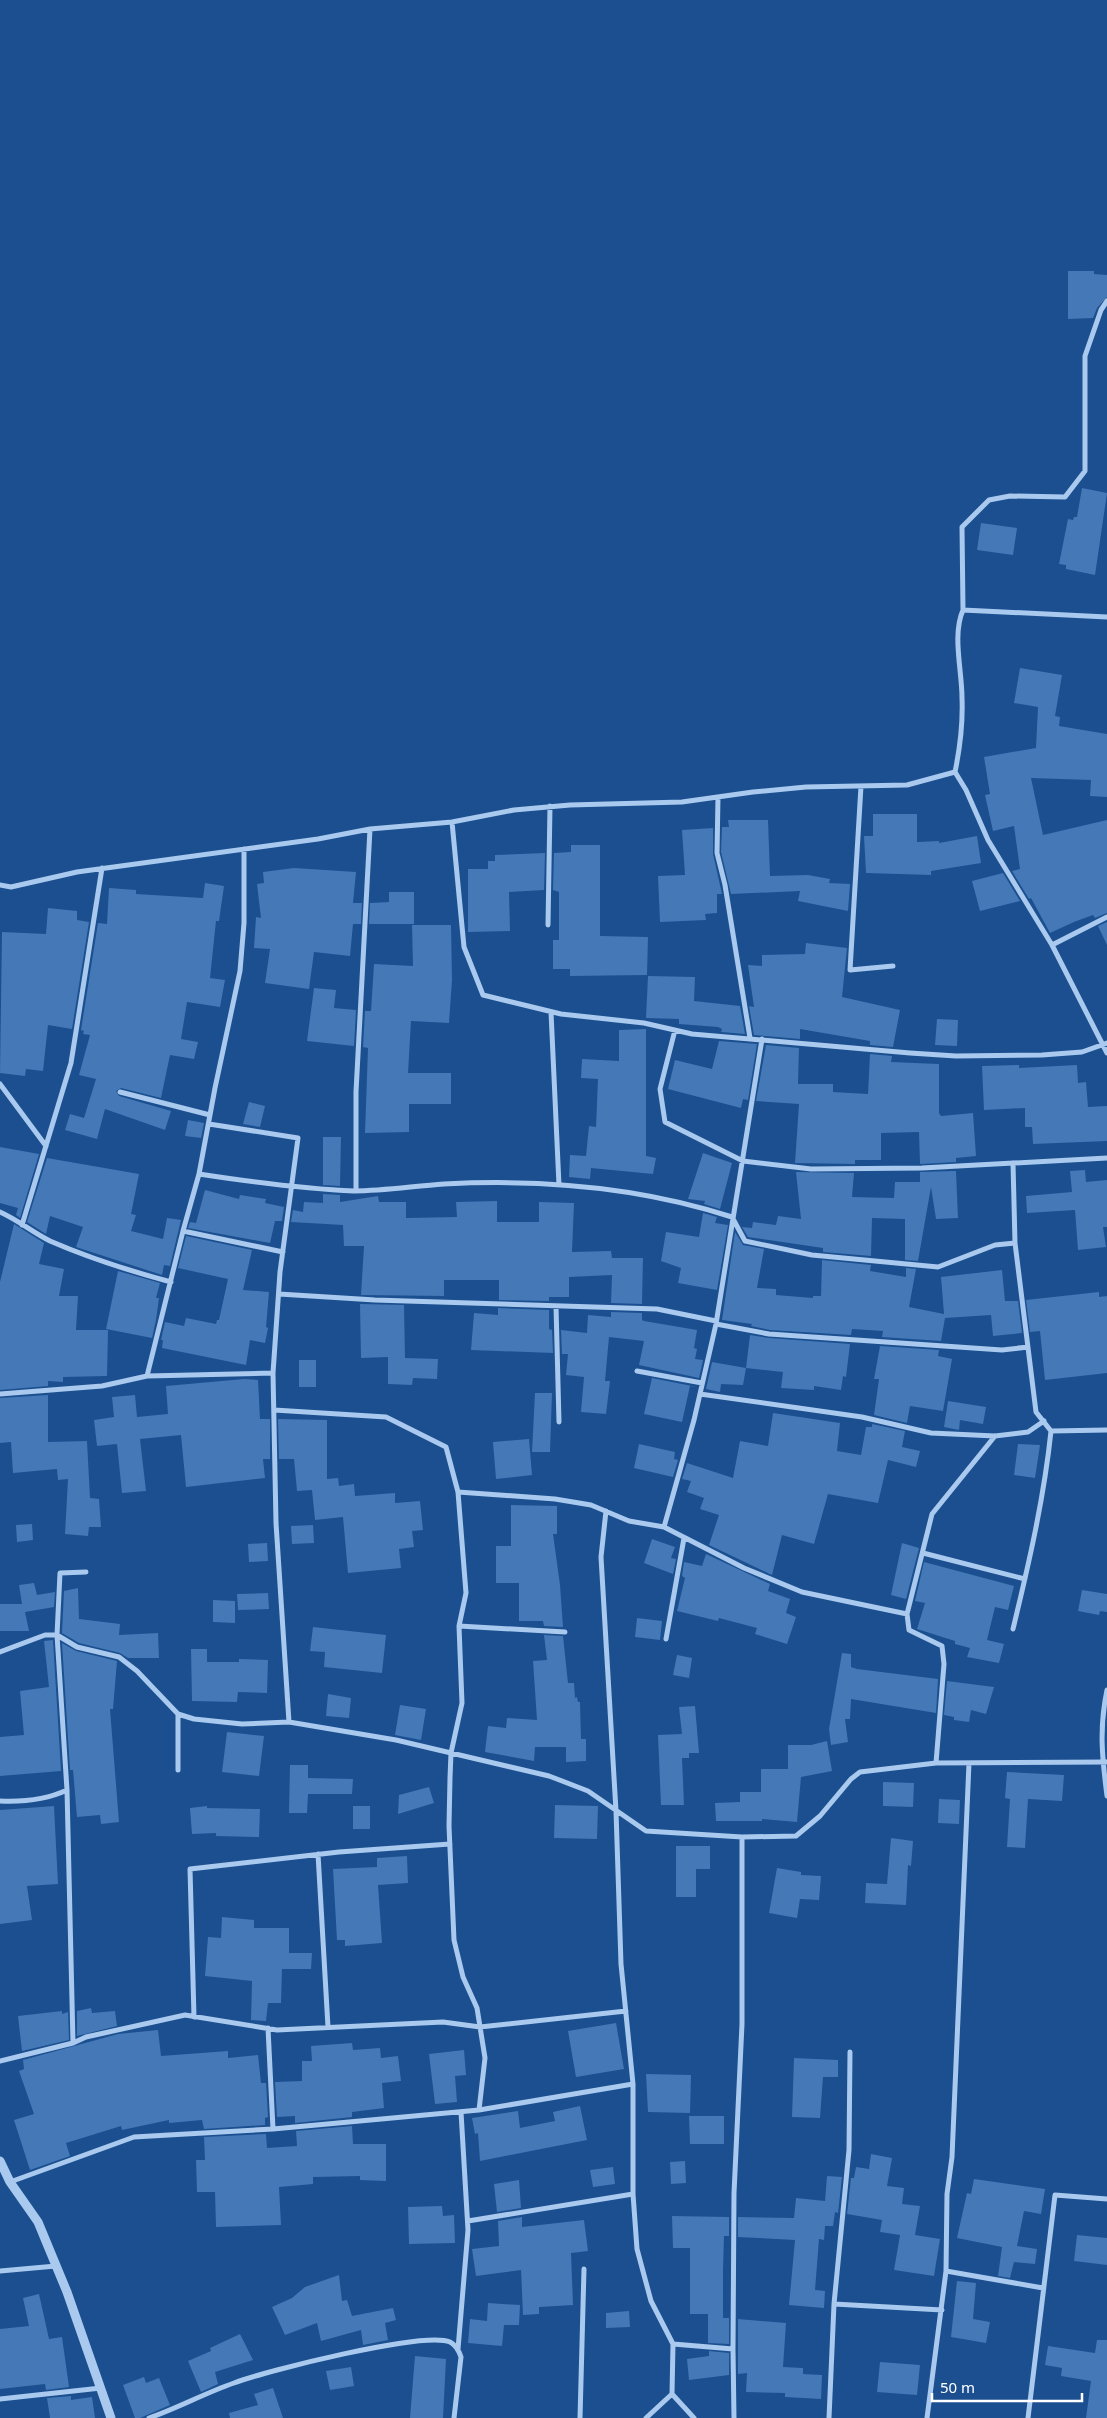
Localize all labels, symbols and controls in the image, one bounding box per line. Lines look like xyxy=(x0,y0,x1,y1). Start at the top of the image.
scale bar xyxy=(932,2370,1082,2402)
text: 50 m xyxy=(940,2377,975,2397)

